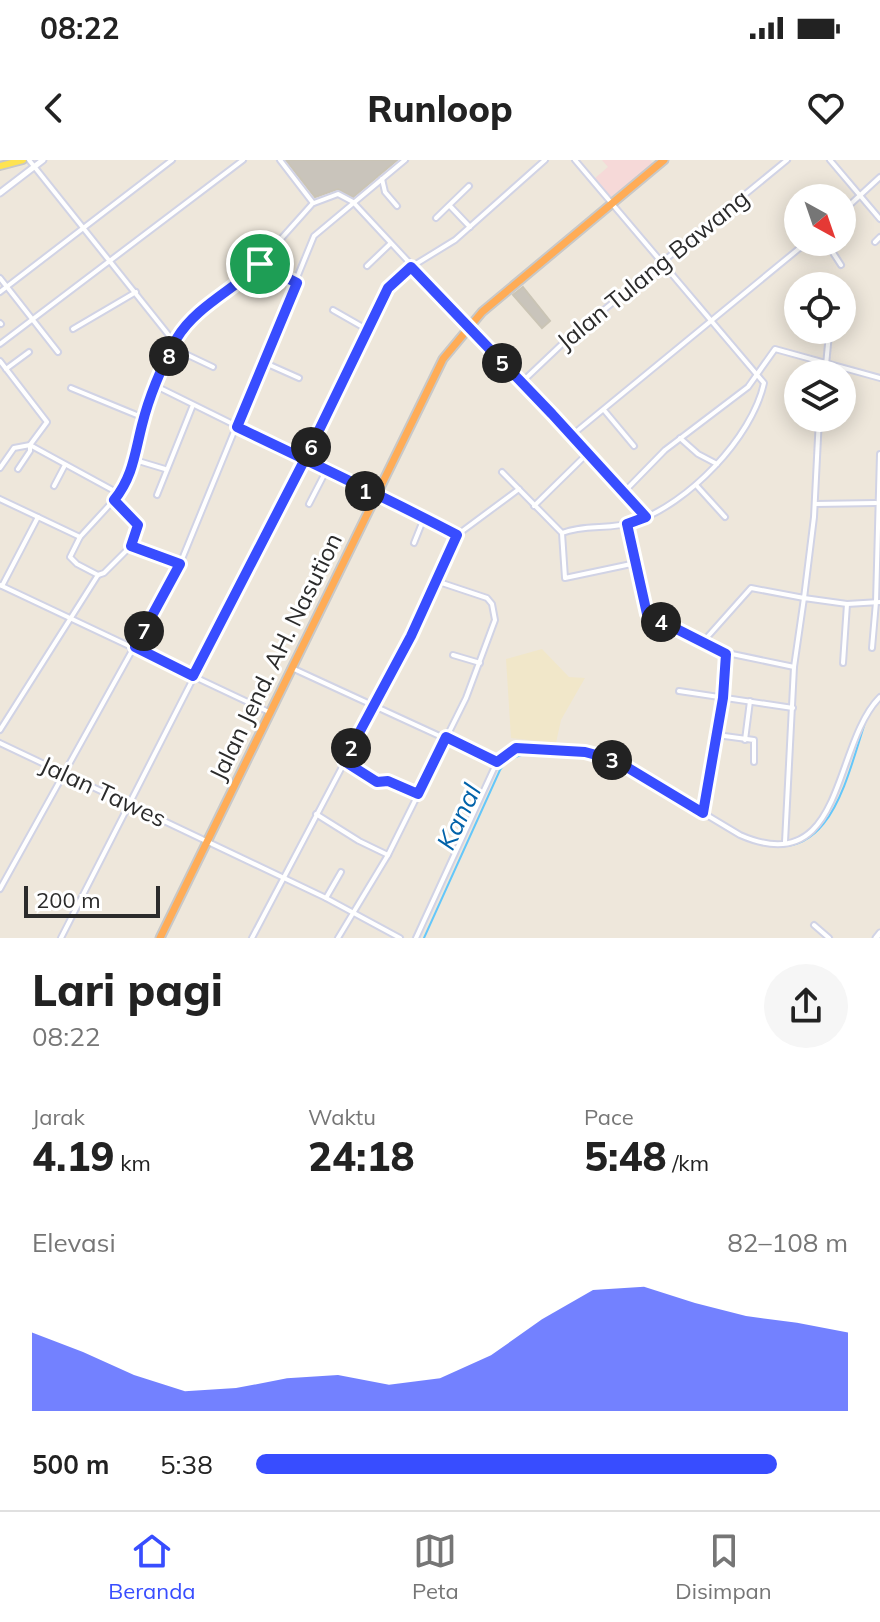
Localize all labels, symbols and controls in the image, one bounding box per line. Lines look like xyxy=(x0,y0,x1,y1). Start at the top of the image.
text: 08:22 xyxy=(40,9,119,47)
icon: back xyxy=(32,86,76,130)
text: Runloop xyxy=(367,86,513,131)
icon: heart xyxy=(804,86,848,130)
street label: Jalan Tulang Bawang xyxy=(550,183,754,356)
north arrow xyxy=(784,184,856,256)
map controls xyxy=(784,184,856,432)
pin xyxy=(226,230,294,298)
icon: arrive xyxy=(238,242,282,286)
button: locate xyxy=(784,272,856,344)
pin: 8 xyxy=(149,336,189,376)
text: 8 xyxy=(162,342,176,370)
pin: 5 xyxy=(482,343,522,383)
text: 5 xyxy=(495,349,509,377)
button: layers xyxy=(784,360,856,432)
pin: 6 xyxy=(291,427,331,467)
text: 6 xyxy=(304,433,318,461)
pin: 1 xyxy=(345,471,385,511)
text: 1 xyxy=(358,477,372,505)
street label: Jalan Jend. AH. Nasution xyxy=(202,528,348,785)
pin: 4 xyxy=(641,602,681,642)
text: 4 xyxy=(654,608,668,636)
pin: 7 xyxy=(124,611,164,651)
text: 7 xyxy=(137,617,151,645)
pin: 2 xyxy=(331,728,371,768)
text: 2 xyxy=(344,734,358,762)
pin: 3 xyxy=(592,740,632,780)
text: 3 xyxy=(605,746,619,774)
street label: Jalan Tawes xyxy=(36,749,171,833)
water label: Kanal xyxy=(429,778,488,855)
scale bar xyxy=(24,882,160,918)
text: 200 m xyxy=(36,886,101,914)
text: Lari pagi xyxy=(32,962,223,1017)
button: share xyxy=(764,964,848,1048)
text: 08:22 xyxy=(32,1020,100,1053)
text: Jarak xyxy=(32,1103,85,1131)
text: Waktu xyxy=(308,1103,376,1131)
text: Pace xyxy=(584,1103,634,1131)
text: 4.19 xyxy=(32,1131,114,1181)
text: 24:18 xyxy=(308,1131,414,1181)
text: 5:48 xyxy=(584,1131,666,1181)
text: km xyxy=(114,1149,151,1177)
text: /km xyxy=(666,1149,709,1177)
text: Elevasi xyxy=(32,1226,116,1259)
text: 82–108 m xyxy=(727,1226,848,1259)
text: 500 m xyxy=(32,1448,109,1481)
text: 5:38 xyxy=(160,1448,213,1481)
tab: Beranda xyxy=(108,1529,196,1605)
tab: Peta xyxy=(412,1529,459,1605)
tab: Disimpan xyxy=(675,1529,772,1605)

